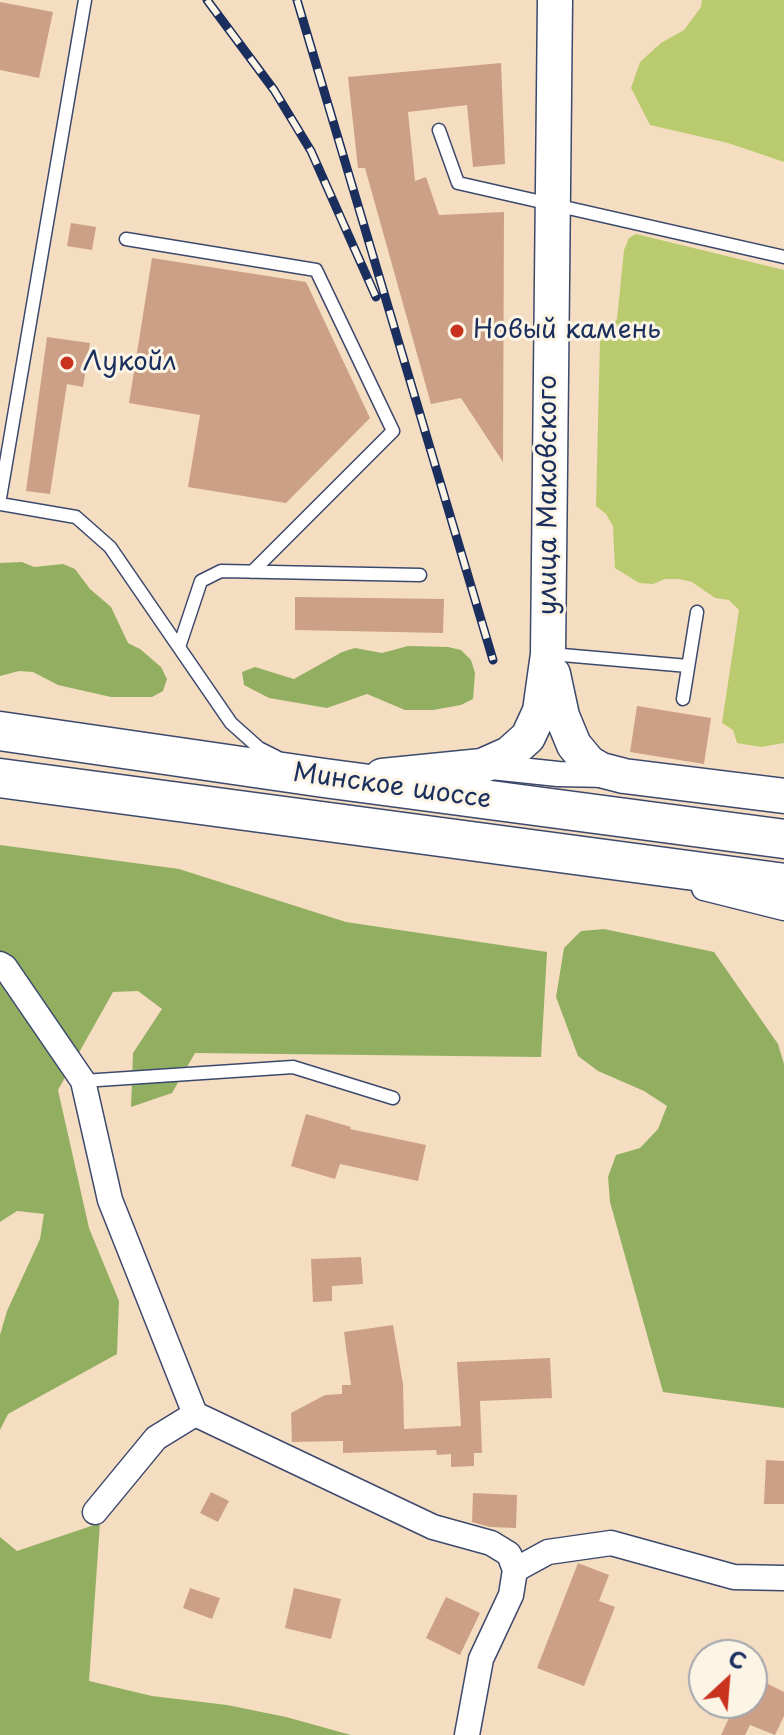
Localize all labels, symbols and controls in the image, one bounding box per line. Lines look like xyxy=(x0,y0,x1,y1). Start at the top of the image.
place label: Новый камень xyxy=(473,315,661,347)
marker: Новый камень xyxy=(448,322,466,340)
place label: Лукойл xyxy=(83,347,176,379)
marker: Лукойл xyxy=(58,354,76,372)
street label: улица Маковского xyxy=(533,375,565,615)
street label: Минское шоссе xyxy=(291,758,493,816)
north arrow xyxy=(688,1639,768,1719)
text: С xyxy=(723,1640,753,1677)

